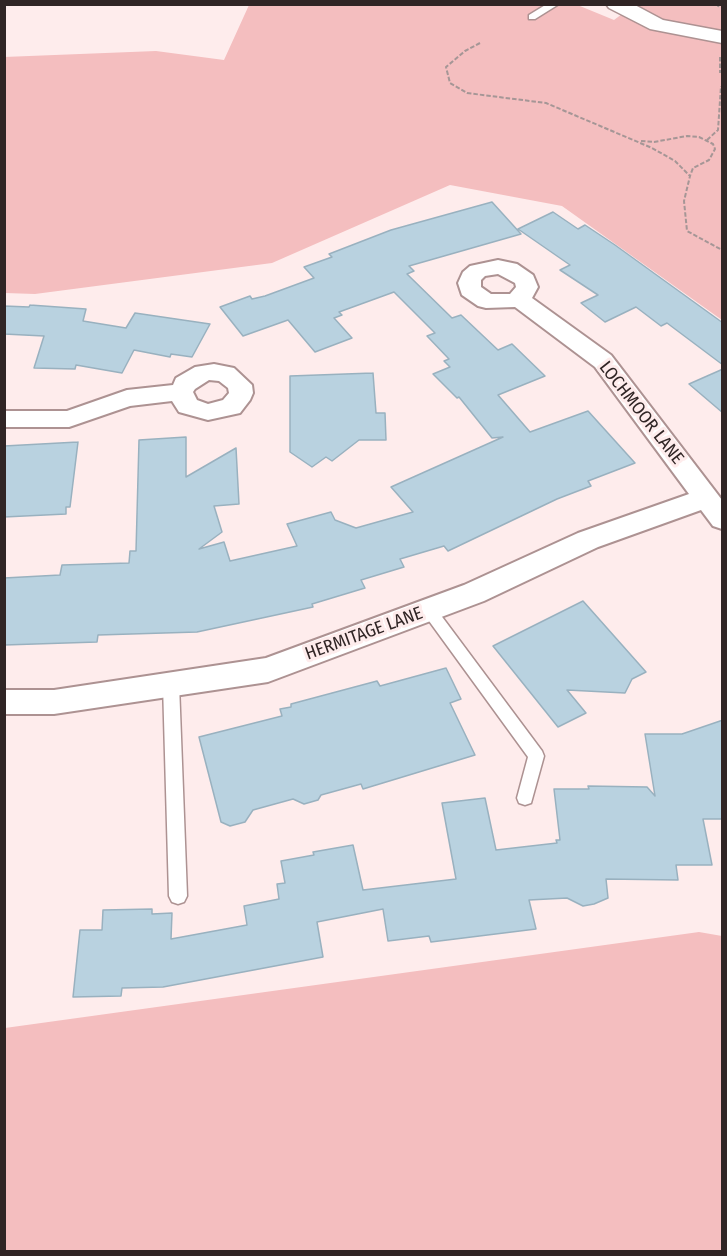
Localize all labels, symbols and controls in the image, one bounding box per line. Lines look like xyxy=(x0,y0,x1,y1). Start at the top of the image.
street label: LOCHMOOR LANE xyxy=(594,357,688,469)
street label: HERMITAGE LANE xyxy=(302,603,426,665)

